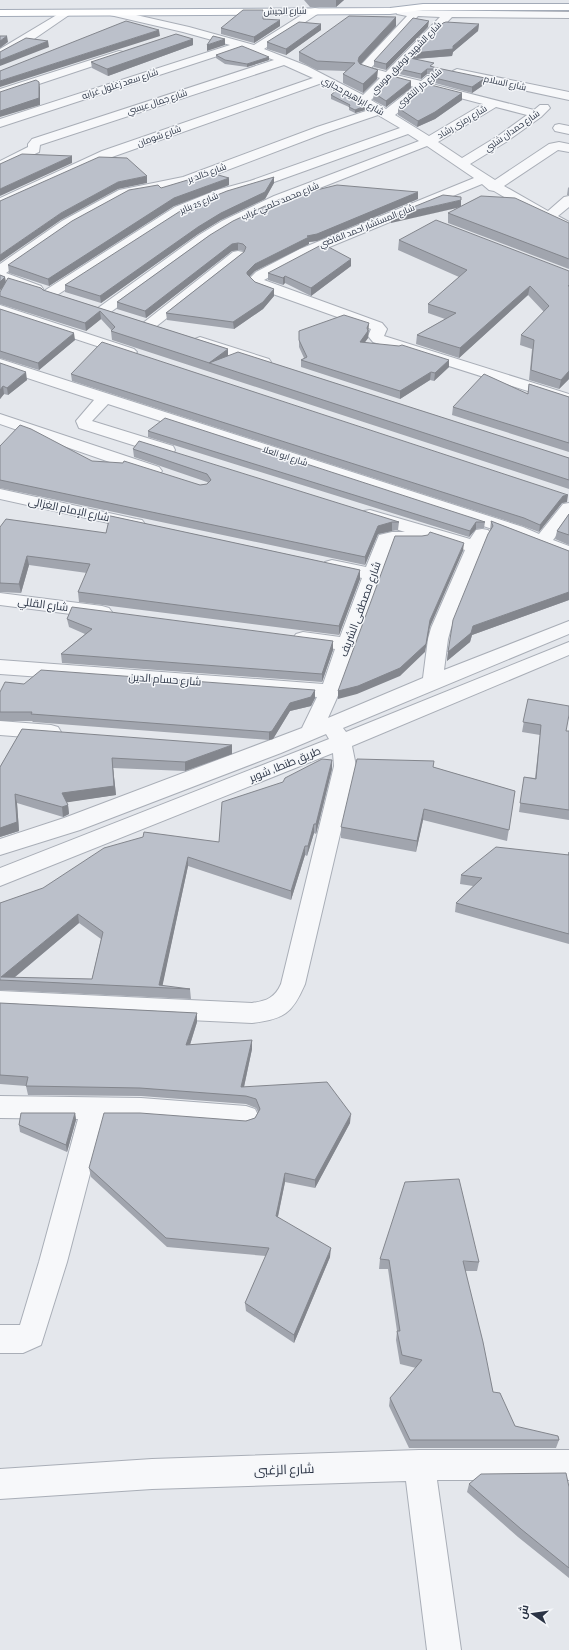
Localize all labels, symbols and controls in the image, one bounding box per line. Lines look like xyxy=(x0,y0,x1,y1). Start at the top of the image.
street label: شارع الجيش xyxy=(263,7,307,17)
street label: شارع الشهيد توفيق موسى xyxy=(369,20,444,97)
street label: شارع دار التقوى xyxy=(395,67,444,111)
street label: شارع سعد زغلول غرابه xyxy=(81,68,160,102)
street label: شارع السلام xyxy=(483,75,527,93)
street label: شارع ابراهيم حجازي xyxy=(319,76,385,119)
street label: شارع جمال عيسي xyxy=(126,88,189,118)
street label: شارع رمزى رشاد xyxy=(436,104,489,142)
street label: شارع حمدان شلبي xyxy=(483,109,543,155)
street label: شارع شومان xyxy=(136,124,183,150)
street label: شارع خالد بر xyxy=(186,162,228,186)
street label: شارع محمد حلمي غراب xyxy=(240,181,321,224)
street label: شارع 25 يناير xyxy=(178,191,220,217)
street label: شارع المستشار احمد القاضي xyxy=(318,203,417,252)
street label: شارع ابو العلا xyxy=(261,445,309,469)
street label: شارع الإمام الغزالى xyxy=(27,496,110,525)
street label: شارع مصطفى الشريف xyxy=(338,560,385,659)
street label: شارع القللي xyxy=(17,596,69,616)
street label: شارع حسام الدين xyxy=(128,671,202,690)
street label: طريق طنطا, شوبر xyxy=(247,745,323,785)
street label: شارع الزغبى xyxy=(254,1462,315,1479)
north arrow xyxy=(513,1594,553,1634)
text: ش xyxy=(517,1604,532,1620)

